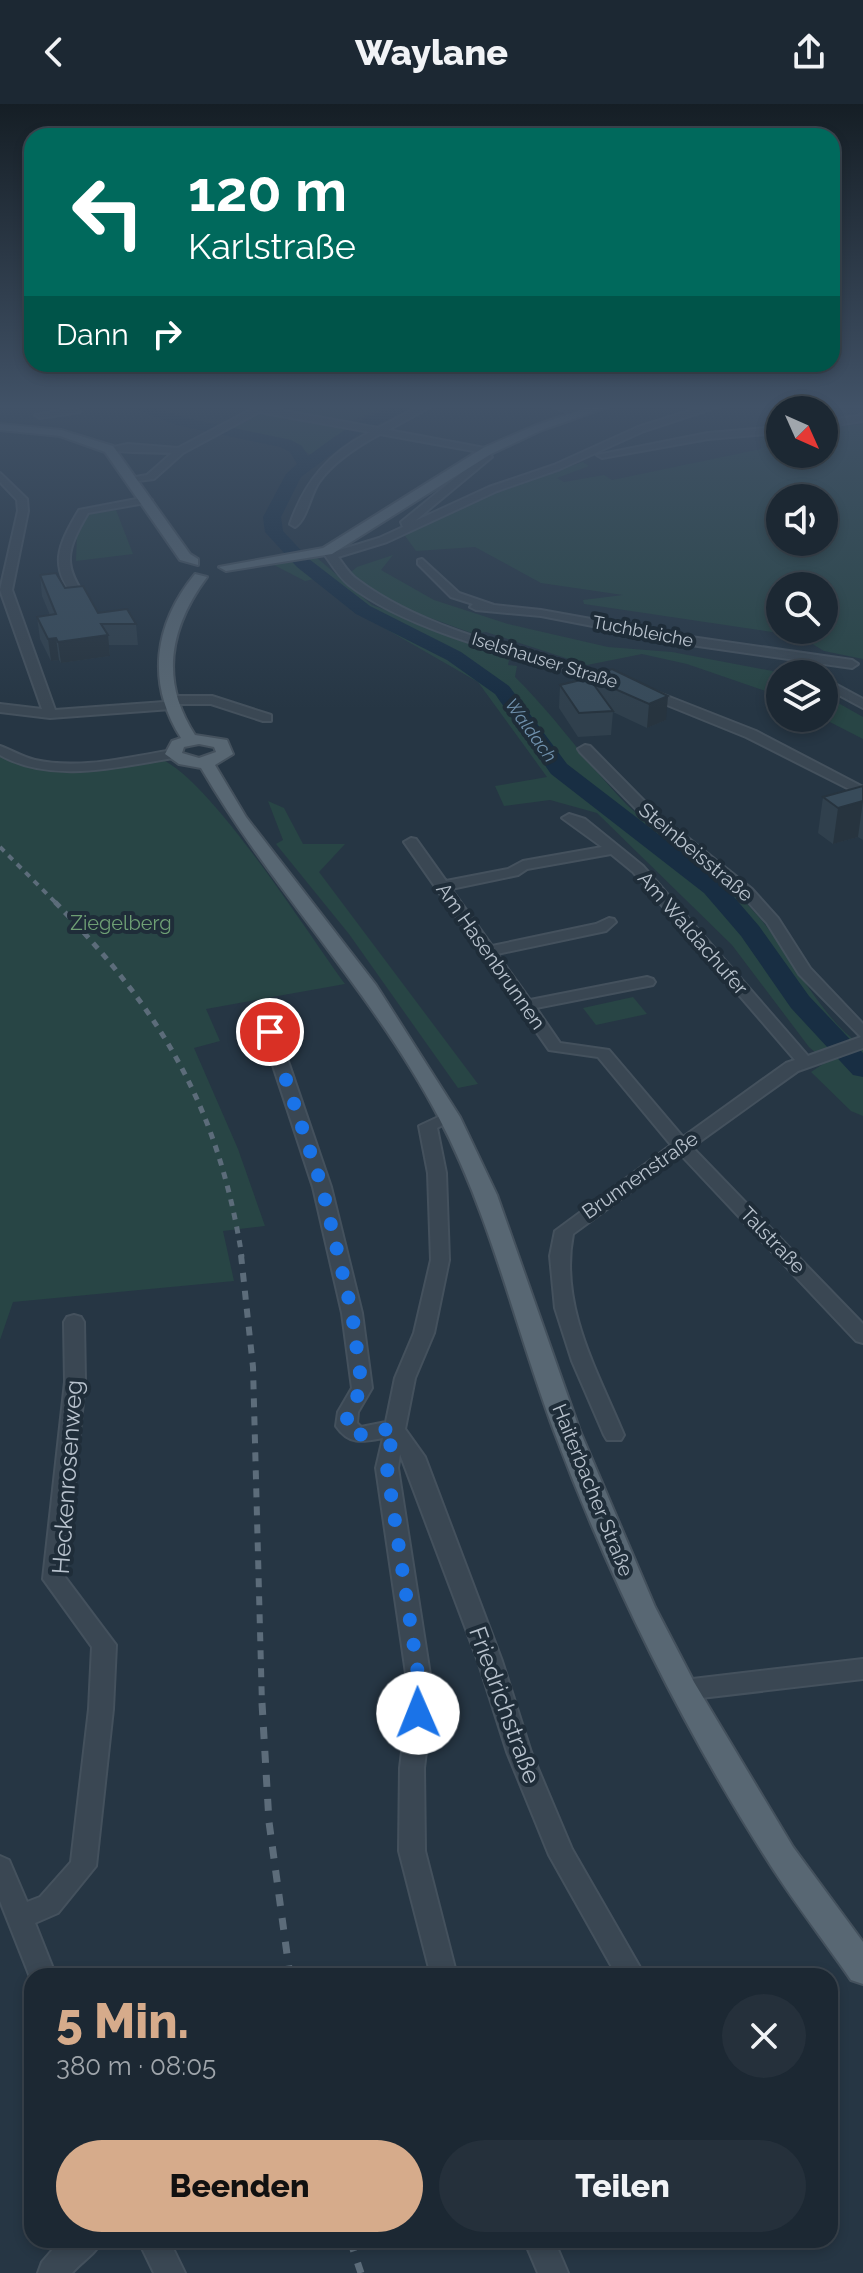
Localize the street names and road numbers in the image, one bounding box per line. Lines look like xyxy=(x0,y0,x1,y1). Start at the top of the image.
street label: Tuchbleiche xyxy=(591,611,695,651)
street label: Iselshauser Straße xyxy=(470,628,621,692)
street label: Steinbeisstraße xyxy=(634,797,758,907)
street label: Am Waldachufer xyxy=(633,866,753,1000)
street label: Am Hasenbrunnen xyxy=(431,878,551,1034)
street label: Brunnenstraße xyxy=(577,1126,703,1224)
street label: Talstraße xyxy=(735,1202,811,1279)
street label: Heckenrosenweg xyxy=(46,1379,88,1575)
street label: Haiterbacher Straße xyxy=(547,1400,639,1580)
street label: Friedrichstraße xyxy=(463,1622,547,1788)

